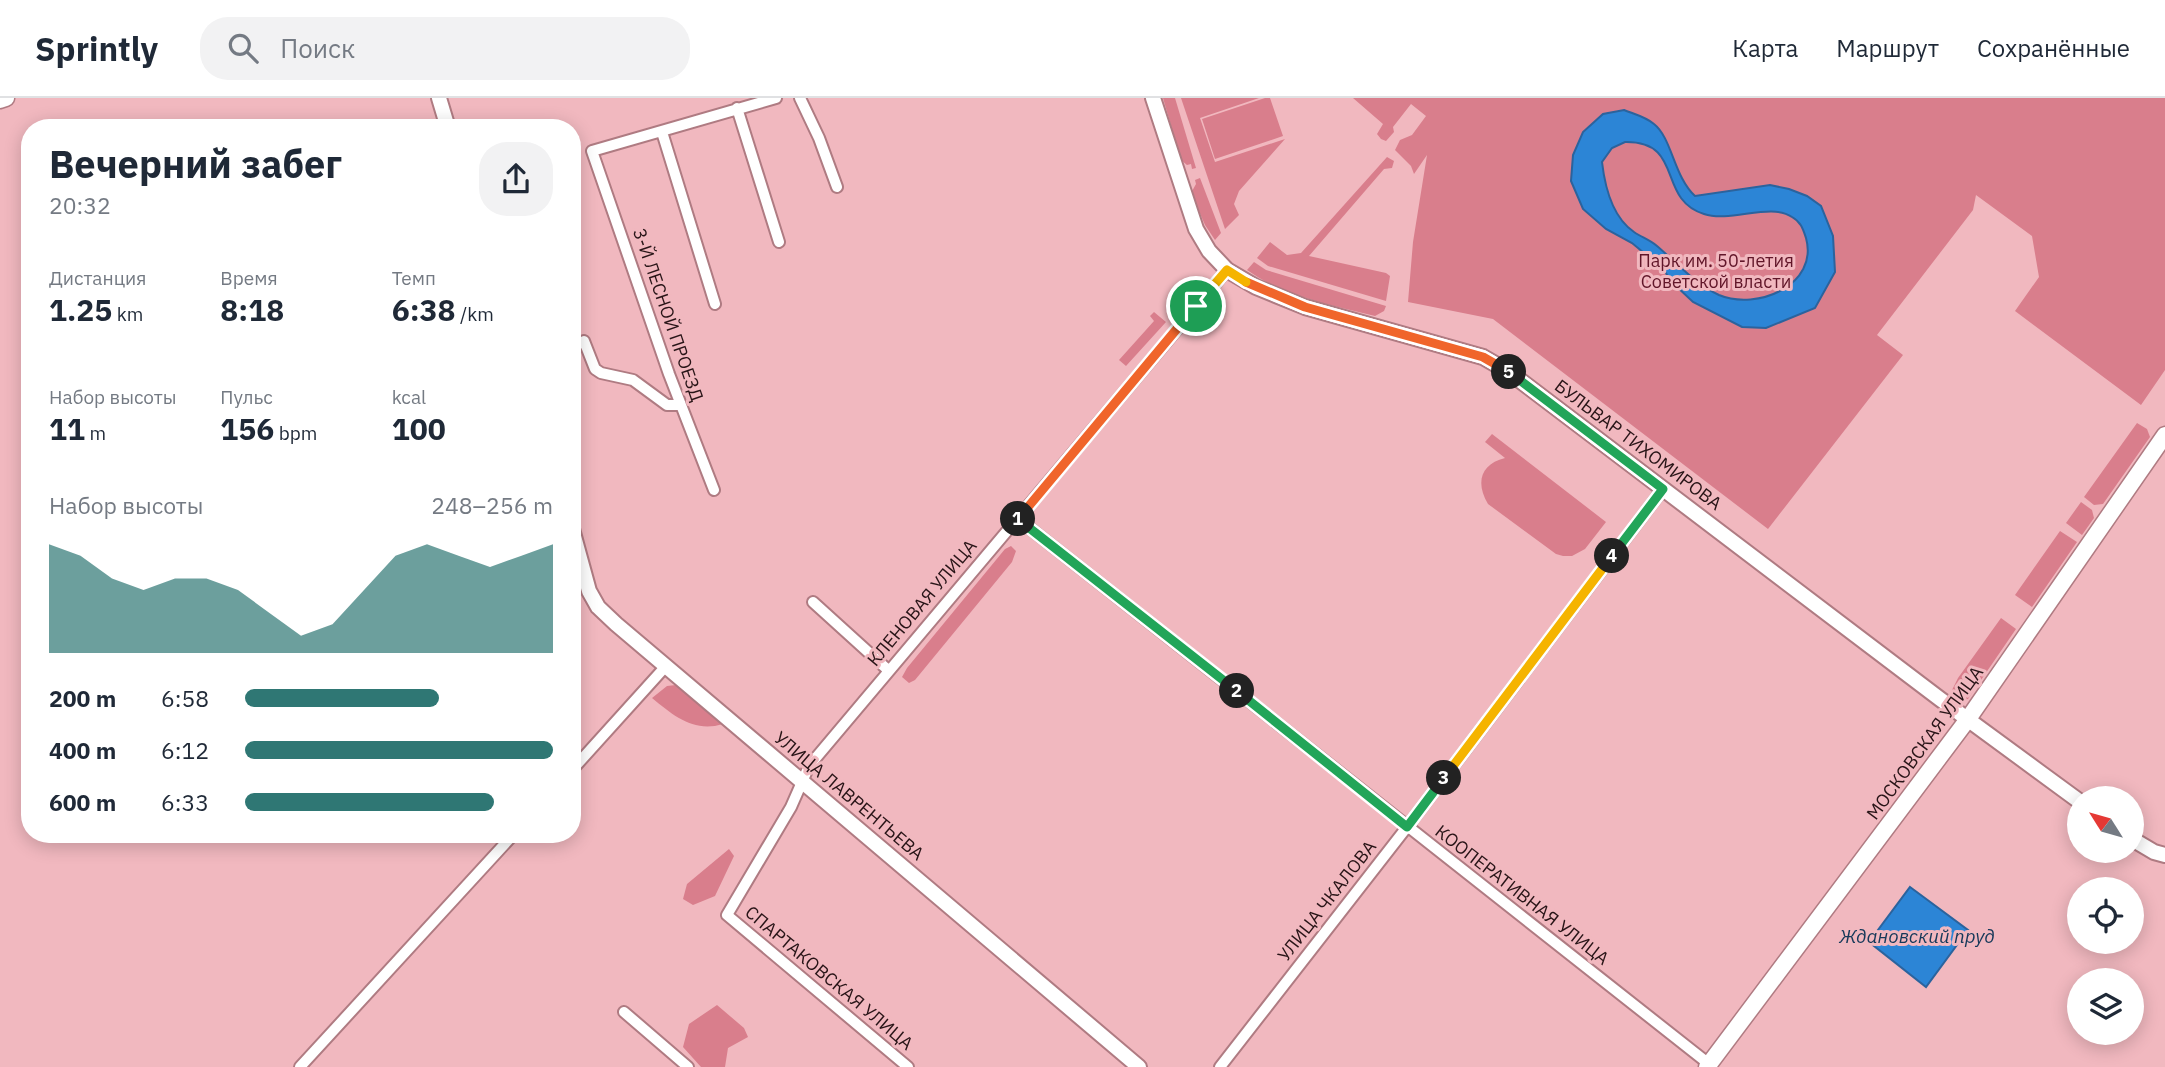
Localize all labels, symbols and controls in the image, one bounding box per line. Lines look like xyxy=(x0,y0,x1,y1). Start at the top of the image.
search box xyxy=(200,17,690,80)
text: Sprintly xyxy=(35,27,158,70)
icon: search xyxy=(224,29,262,67)
text: Поиск xyxy=(280,31,355,65)
text: Карта xyxy=(1732,32,1798,64)
text: Маршрут xyxy=(1836,32,1939,64)
text: Сохранённые xyxy=(1977,32,2130,64)
text: Вечерний забег xyxy=(49,139,342,188)
button: share xyxy=(479,142,553,216)
text: 20:32 xyxy=(49,190,111,220)
street label: 3-Й ЛЕСНОЙ ПРОЕЗД xyxy=(628,225,709,404)
park label: Парк им. 50-летия Советской власти xyxy=(1638,249,1794,293)
text: Дистанция xyxy=(49,266,146,290)
text: Время xyxy=(220,266,278,290)
text: Темп xyxy=(392,266,436,290)
pin xyxy=(1166,276,1226,336)
icon: arrive xyxy=(1177,287,1215,325)
text: 1.25 xyxy=(49,290,112,329)
text: 8:18 xyxy=(220,290,284,329)
text: 6:38 xyxy=(392,290,456,329)
text: km xyxy=(112,302,143,326)
text: /km xyxy=(456,302,494,326)
pin: 5 xyxy=(1492,354,1526,390)
text: 5 xyxy=(1503,359,1514,383)
street label: БУЛЬВАР ТИХОМИРОВА xyxy=(1550,374,1727,515)
text: Набор высоты xyxy=(49,385,176,409)
text: Пульс xyxy=(220,385,273,409)
text: kcal xyxy=(392,385,426,409)
text: 11 xyxy=(49,409,85,448)
text: 156 xyxy=(220,409,274,448)
text: 100 xyxy=(392,409,446,448)
text: m xyxy=(85,421,106,445)
text: bpm xyxy=(274,421,317,445)
text: Набор высоты xyxy=(49,490,203,520)
text: 248–256 m xyxy=(431,490,553,520)
pin: 1 xyxy=(1000,502,1036,536)
text: 1 xyxy=(1012,506,1023,530)
street label: КЛЕНОВАЯ УЛИЦА xyxy=(862,534,982,671)
pin: 4 xyxy=(1594,538,1630,574)
text: 4 xyxy=(1606,543,1617,567)
street label: МОСКОВСКАЯ УЛИЦА xyxy=(1861,661,1988,824)
pin: 2 xyxy=(1220,674,1254,708)
text: 2 xyxy=(1231,678,1242,702)
text: 200 m xyxy=(49,683,116,713)
text: 6:58 xyxy=(161,683,209,713)
street label: УЛИЦА ЛАВРЕНТЬЕВА xyxy=(770,726,929,865)
text: 400 m xyxy=(49,735,116,765)
text: 6:12 xyxy=(161,735,209,765)
pin: 3 xyxy=(1426,760,1462,796)
text: 3 xyxy=(1438,765,1449,789)
north arrow xyxy=(2067,786,2144,863)
map controls xyxy=(2067,786,2144,1045)
text: 600 m xyxy=(49,787,116,817)
text: 6:33 xyxy=(161,787,209,817)
street label: КООПЕРАТИВНАЯ УЛИЦА xyxy=(1431,819,1614,970)
street label: УЛИЦА ЧКАЛОВА xyxy=(1272,835,1381,966)
button: locate xyxy=(2067,877,2144,954)
street label: СПАРТАКОВСКАЯ УЛИЦА xyxy=(740,900,919,1055)
water label: Ждановский пруд xyxy=(1838,924,1995,948)
button: layers xyxy=(2067,968,2144,1045)

